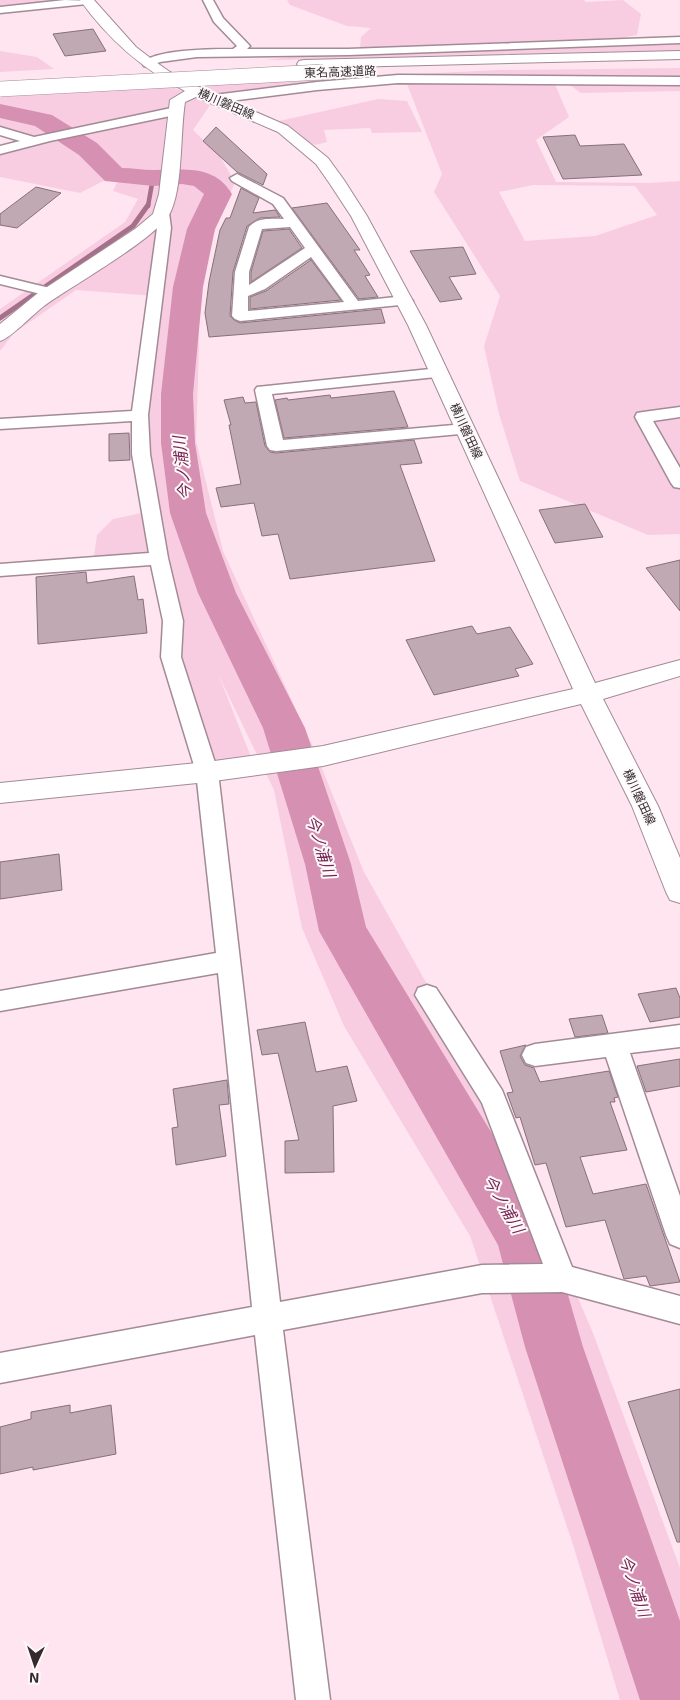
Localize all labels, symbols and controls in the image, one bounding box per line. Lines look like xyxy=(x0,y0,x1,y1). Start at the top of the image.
street label: 東名高速道路 xyxy=(304,63,376,79)
street label: 横川磐田線 xyxy=(196,85,257,121)
street label: 横川磐田線 xyxy=(448,400,486,461)
water label: 今ノ浦川 xyxy=(169,433,194,501)
street label: 横川磐田線 xyxy=(621,766,659,827)
water label: 今ノ浦川 xyxy=(303,812,341,881)
water label: 今ノ浦川 xyxy=(480,1171,530,1238)
water label: 今ノ浦川 xyxy=(616,1552,656,1621)
north arrow xyxy=(10,1640,60,1690)
text: N xyxy=(29,1670,40,1687)

